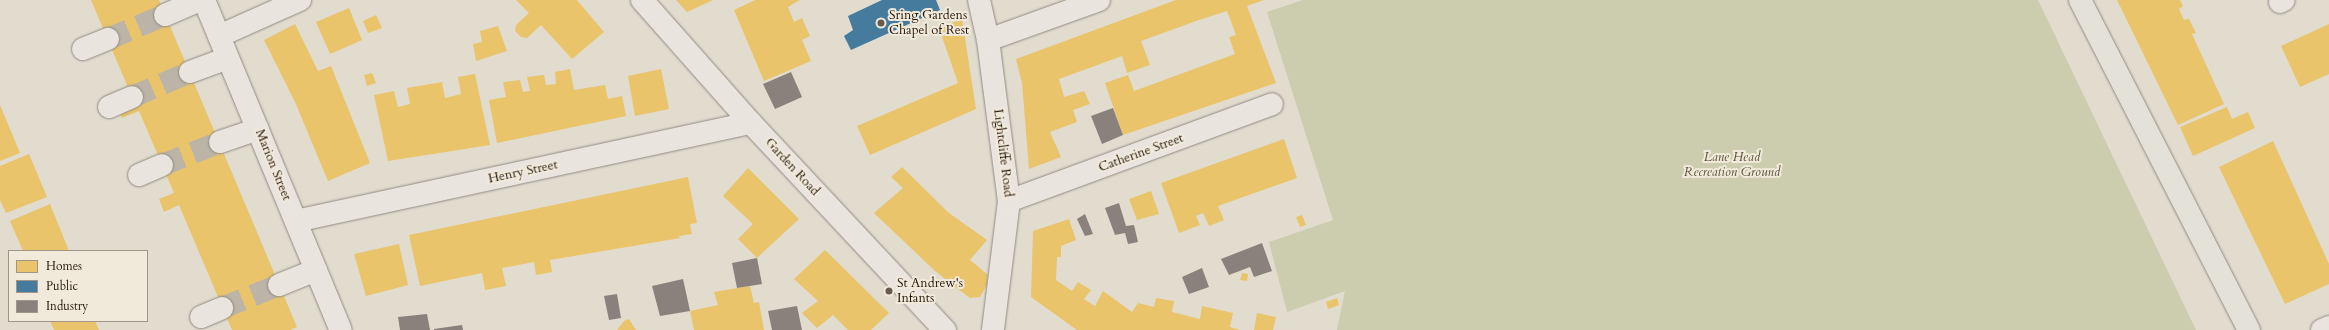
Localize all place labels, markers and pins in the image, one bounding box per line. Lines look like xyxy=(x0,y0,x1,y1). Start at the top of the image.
place label: Sring Gardens Chapel of Rest xyxy=(889,8,969,39)
marker: Sring Gardens Chapel of Rest xyxy=(876,18,886,28)
place label: St Andrew's Infants xyxy=(897,276,963,307)
marker: St Andrew's Infants xyxy=(884,286,894,296)

